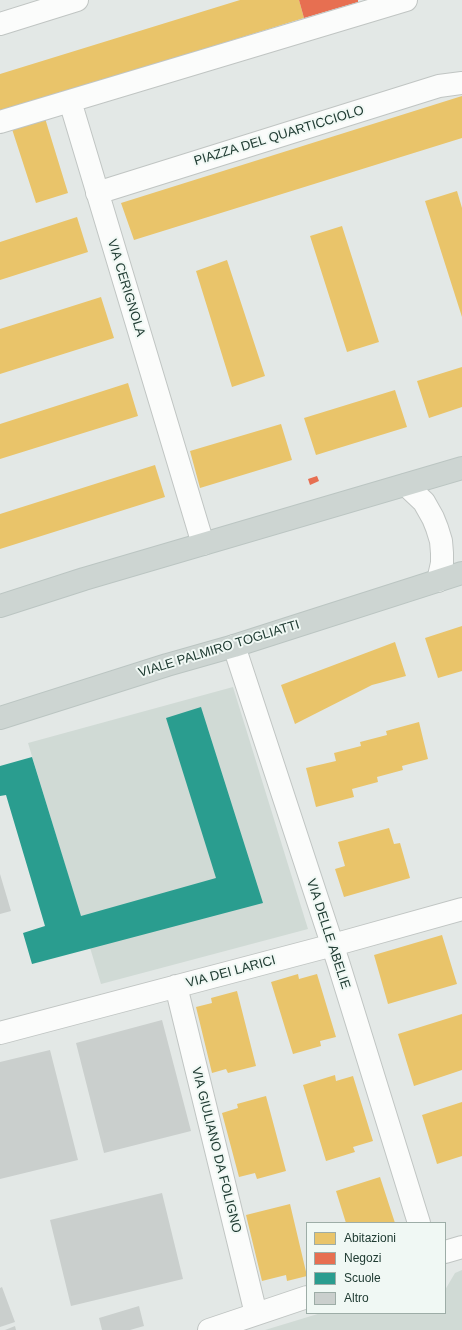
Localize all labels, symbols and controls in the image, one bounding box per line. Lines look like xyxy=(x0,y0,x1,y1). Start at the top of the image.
street label: PIAZZA DEL QUARTICCIOLO xyxy=(192,103,366,169)
street label: VIA CERIGNOLA xyxy=(104,237,148,339)
street label: VIALE PALMIRO TOGLIATTI xyxy=(137,617,301,681)
street label: VIA DELLE ABELIE xyxy=(303,877,353,991)
street label: VIA DEI LARICI xyxy=(185,953,277,991)
street label: VIA GIULIANO DA FOLIGNO xyxy=(188,1065,244,1235)
legend xyxy=(306,1222,446,1314)
text: Abitazioni xyxy=(344,1231,396,1245)
text: Negozi xyxy=(344,1251,381,1265)
text: Scuole xyxy=(344,1271,381,1285)
text: Altro xyxy=(344,1291,369,1305)

